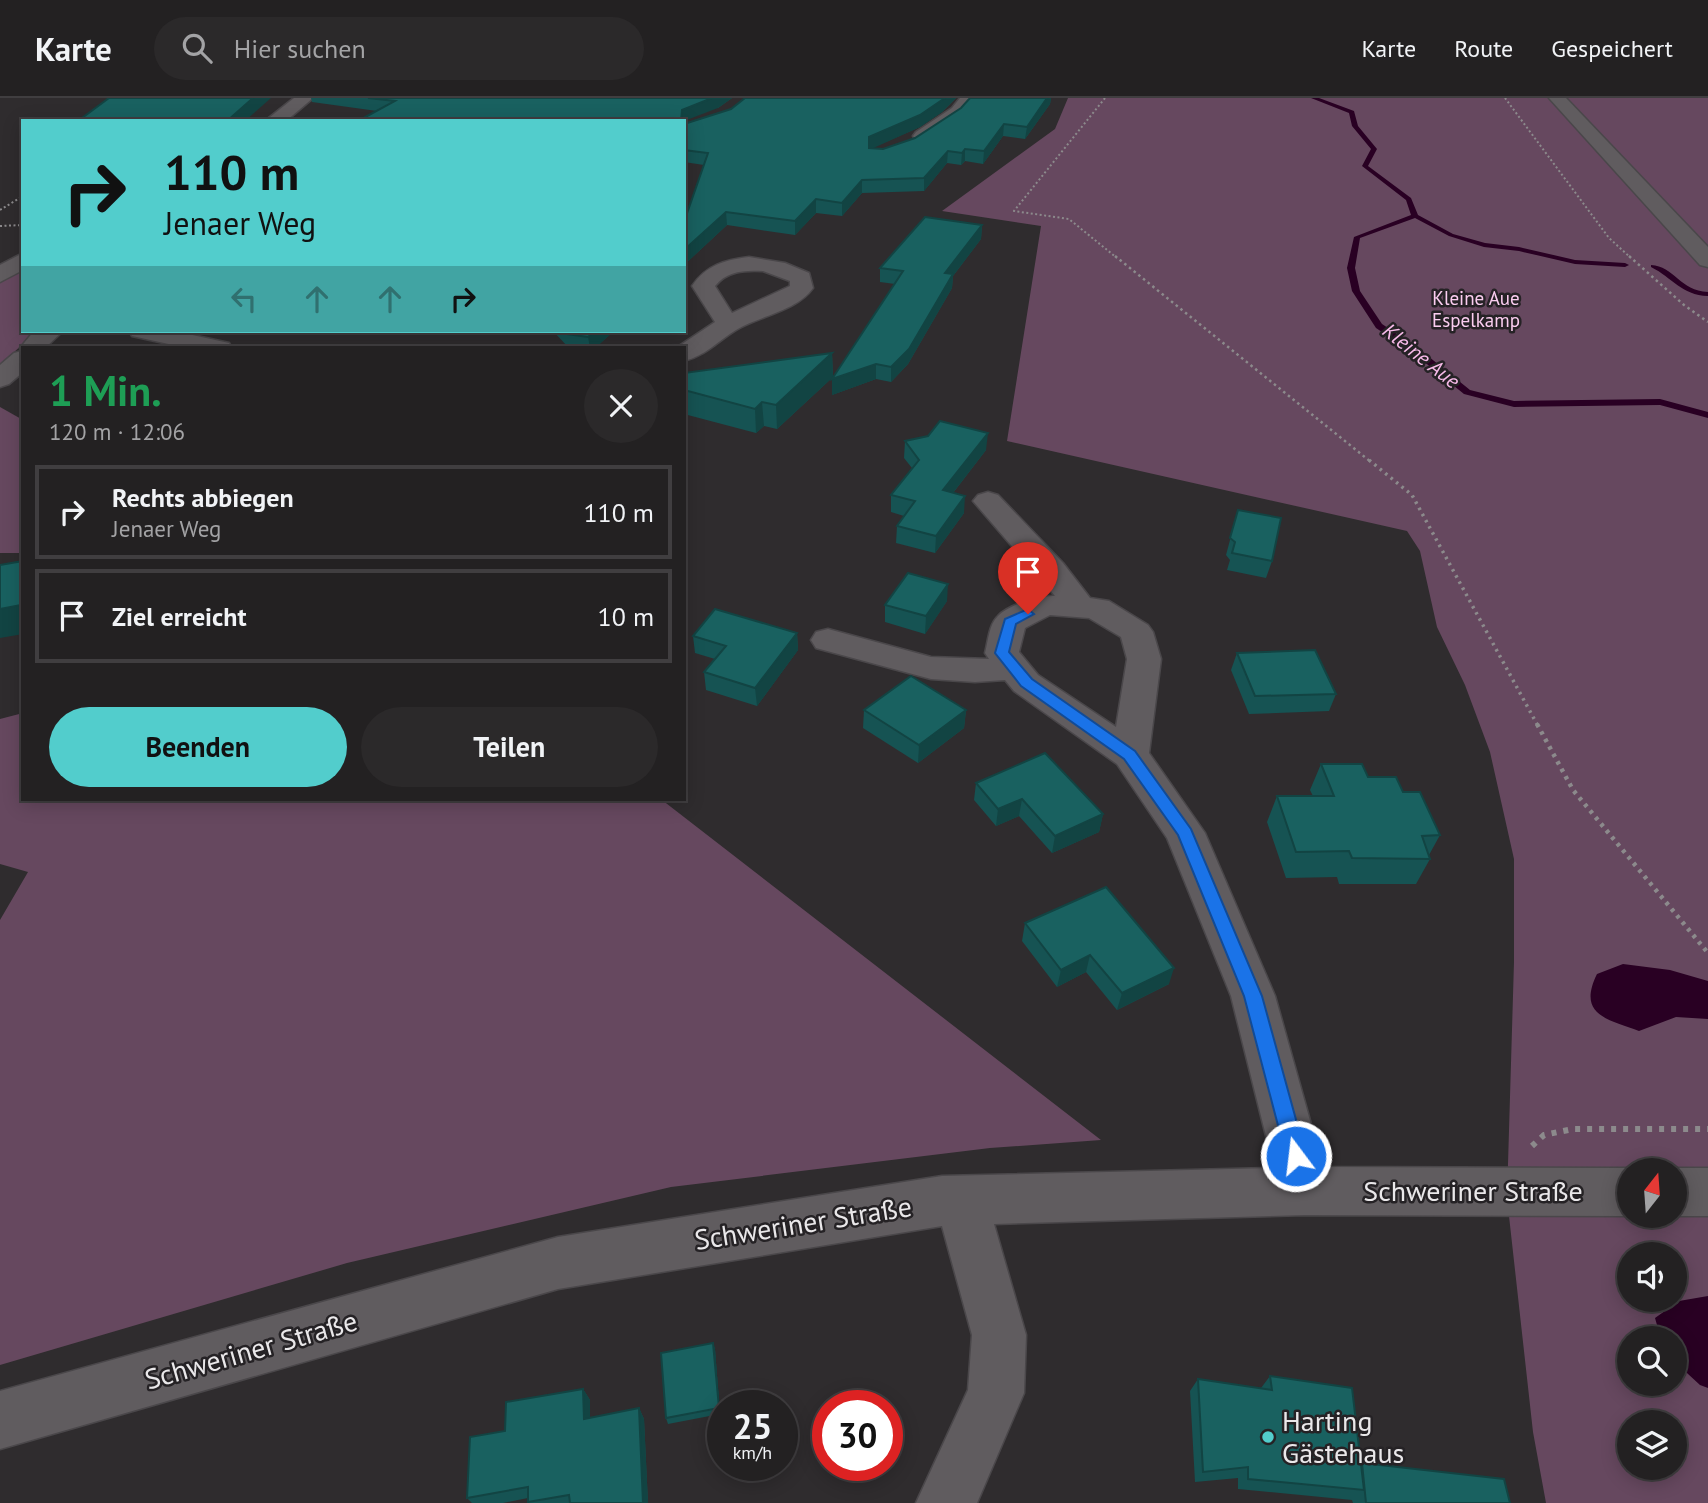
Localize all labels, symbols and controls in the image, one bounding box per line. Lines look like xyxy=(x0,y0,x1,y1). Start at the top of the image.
search box xyxy=(154,17,644,80)
text: Karte xyxy=(35,27,112,70)
icon: search xyxy=(178,29,216,67)
text: Hier suchen xyxy=(234,32,366,65)
text: Karte xyxy=(1361,33,1416,64)
text: Route xyxy=(1454,33,1513,64)
text: Gespeichert xyxy=(1551,33,1673,64)
text: 110 m xyxy=(164,140,299,204)
icon: right xyxy=(49,147,140,238)
text: Jenaer Weg xyxy=(164,202,316,244)
icon: left xyxy=(225,280,263,318)
icon: ahead xyxy=(298,280,336,318)
icon: ahead xyxy=(371,280,409,318)
icon: right xyxy=(444,280,482,318)
park label: Kleine Aue Espelkamp xyxy=(1432,286,1520,332)
water label: Kleine Aue xyxy=(1377,317,1466,394)
text: 1 Min. xyxy=(49,363,162,418)
button: close xyxy=(584,369,658,443)
text: 120 m · 12:06 xyxy=(49,417,185,446)
text: Rechts abbiegen xyxy=(112,481,294,514)
icon: right xyxy=(53,493,91,531)
text: 110 m xyxy=(583,496,654,529)
text: Jenaer Weg xyxy=(112,514,221,543)
pin xyxy=(998,542,1058,614)
icon: arrive xyxy=(1009,553,1047,591)
icon: arrive xyxy=(53,597,91,635)
text: Ziel erreicht xyxy=(112,600,247,633)
text: 10 m xyxy=(598,600,654,633)
button: Beenden xyxy=(49,707,347,787)
button: Teilen xyxy=(361,707,658,787)
position arrow xyxy=(1259,1119,1333,1193)
north arrow xyxy=(1617,1158,1687,1228)
map controls xyxy=(1617,1158,1687,1480)
street label: Schweriner Straße xyxy=(1363,1172,1583,1209)
street label: Schweriner Straße xyxy=(692,1187,914,1258)
button: sound xyxy=(1617,1242,1687,1312)
street label: Schweriner Straße xyxy=(140,1301,361,1398)
button: search xyxy=(1617,1326,1687,1396)
speed limit sign: 30 xyxy=(812,1390,903,1481)
place label: Harting Gästehaus xyxy=(1282,1402,1404,1471)
text: 25 xyxy=(733,1403,772,1449)
button: layers xyxy=(1617,1410,1687,1480)
marker: Harting Gästehaus xyxy=(1260,1429,1276,1445)
text: km/h xyxy=(733,1441,772,1464)

